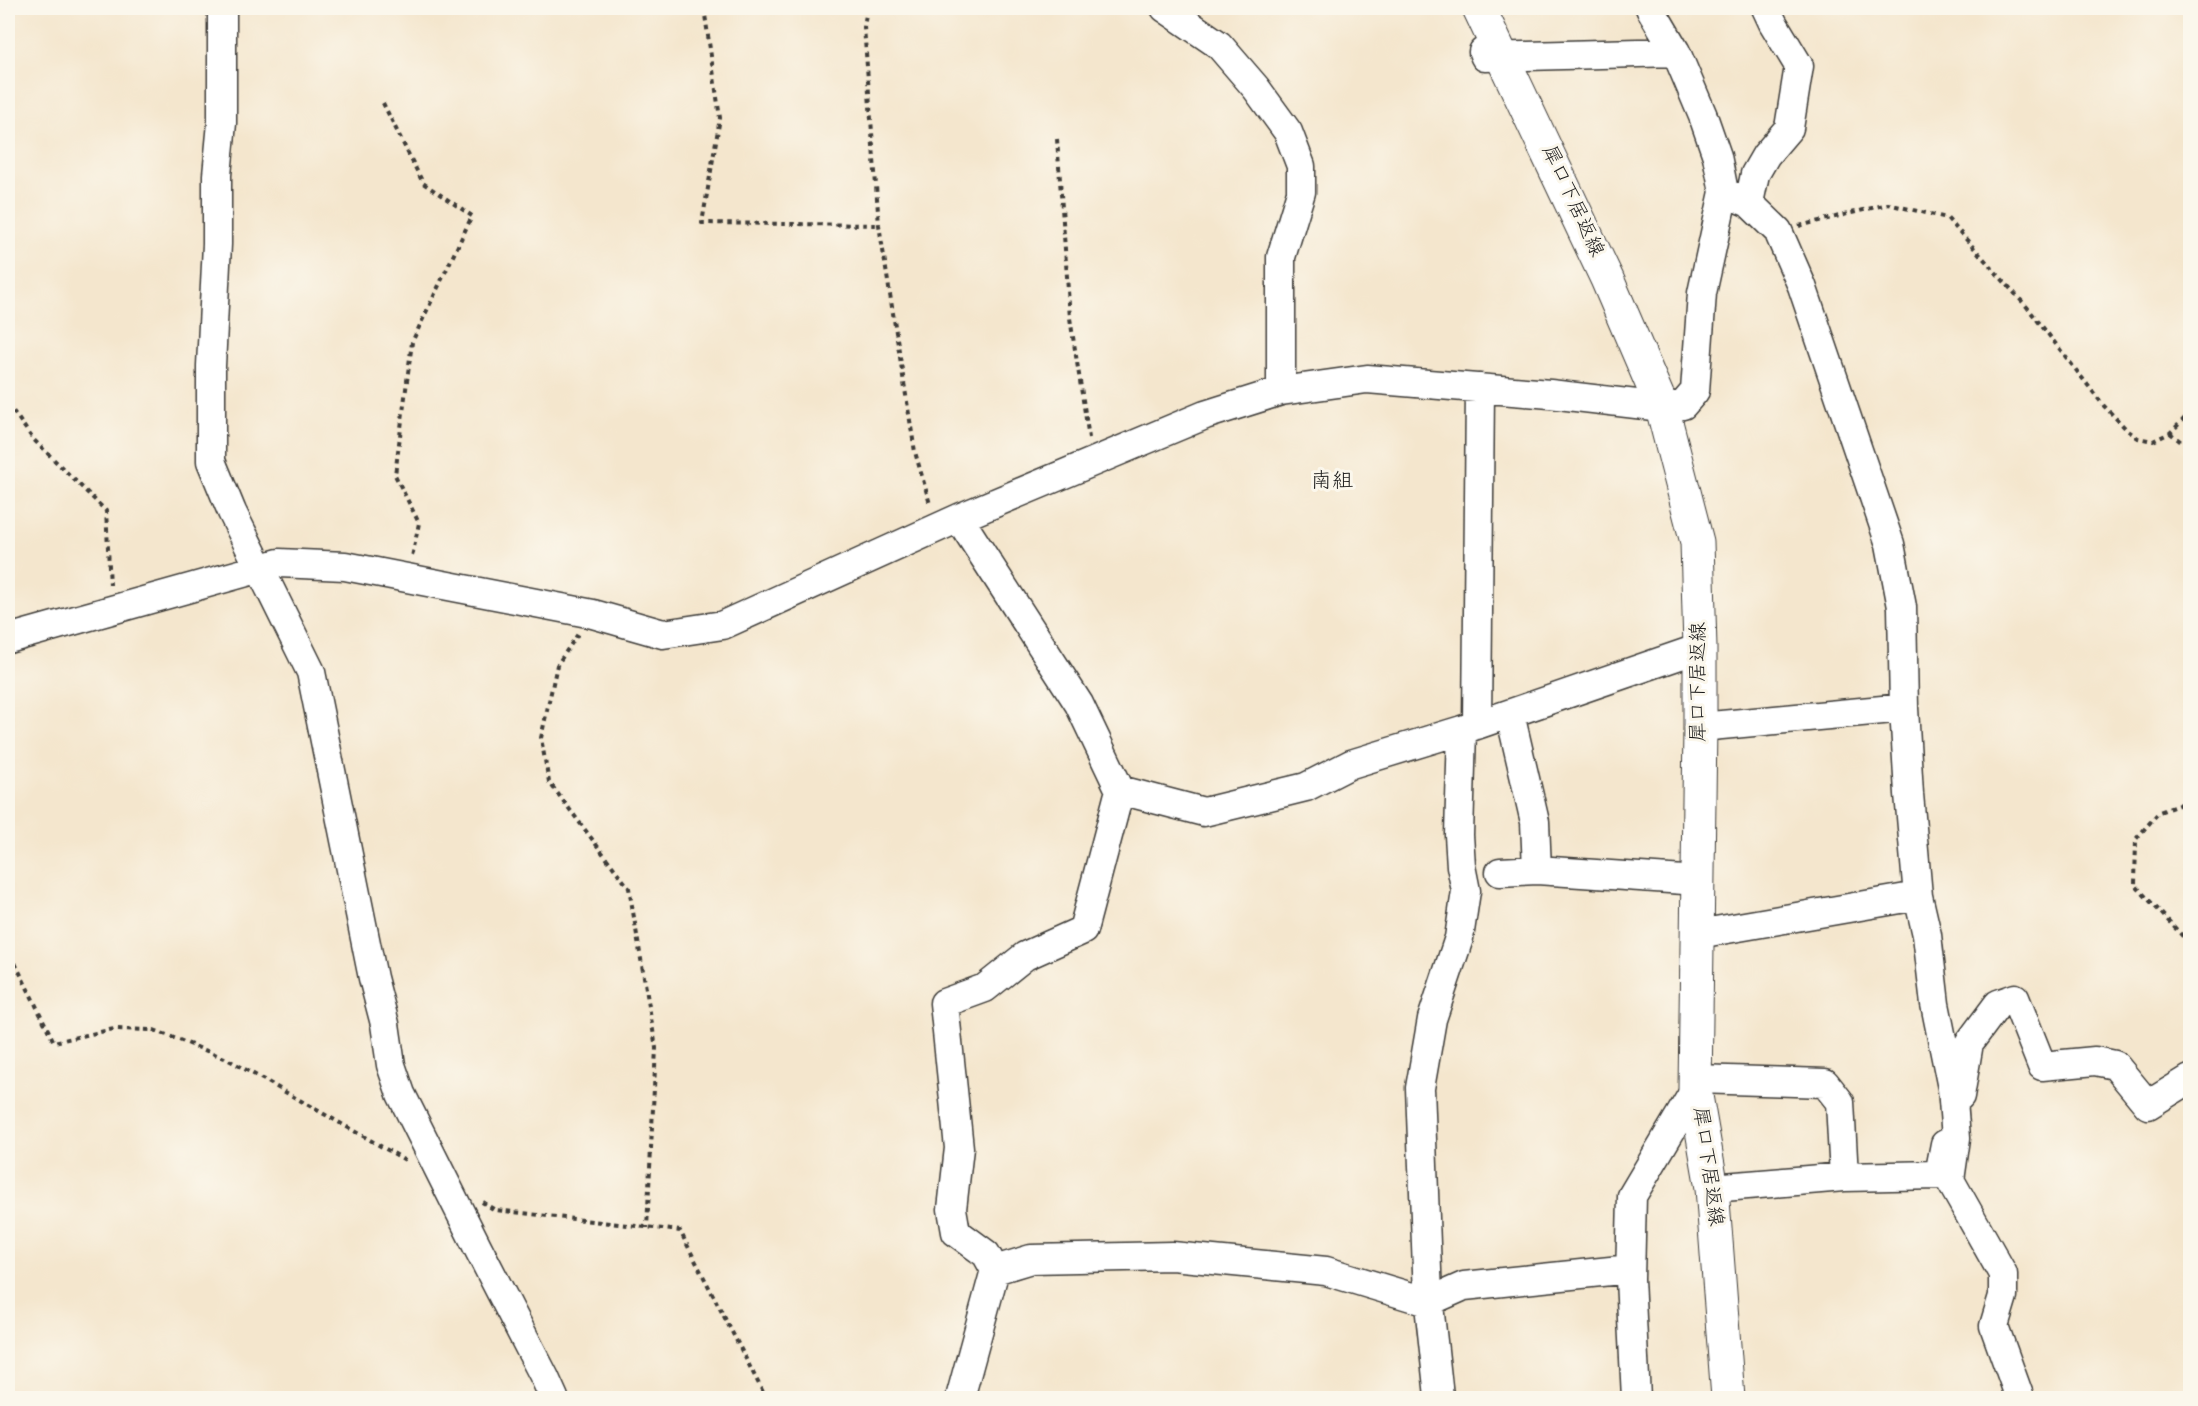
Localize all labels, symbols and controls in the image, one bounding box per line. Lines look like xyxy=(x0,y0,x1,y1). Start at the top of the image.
street label: 犀口下居返線 xyxy=(1535,142,1608,261)
district label: 南組 xyxy=(1311,469,1353,496)
street label: 犀口下居返線 xyxy=(1688,622,1712,742)
street label: 犀口下居返線 xyxy=(1686,1106,1727,1228)

